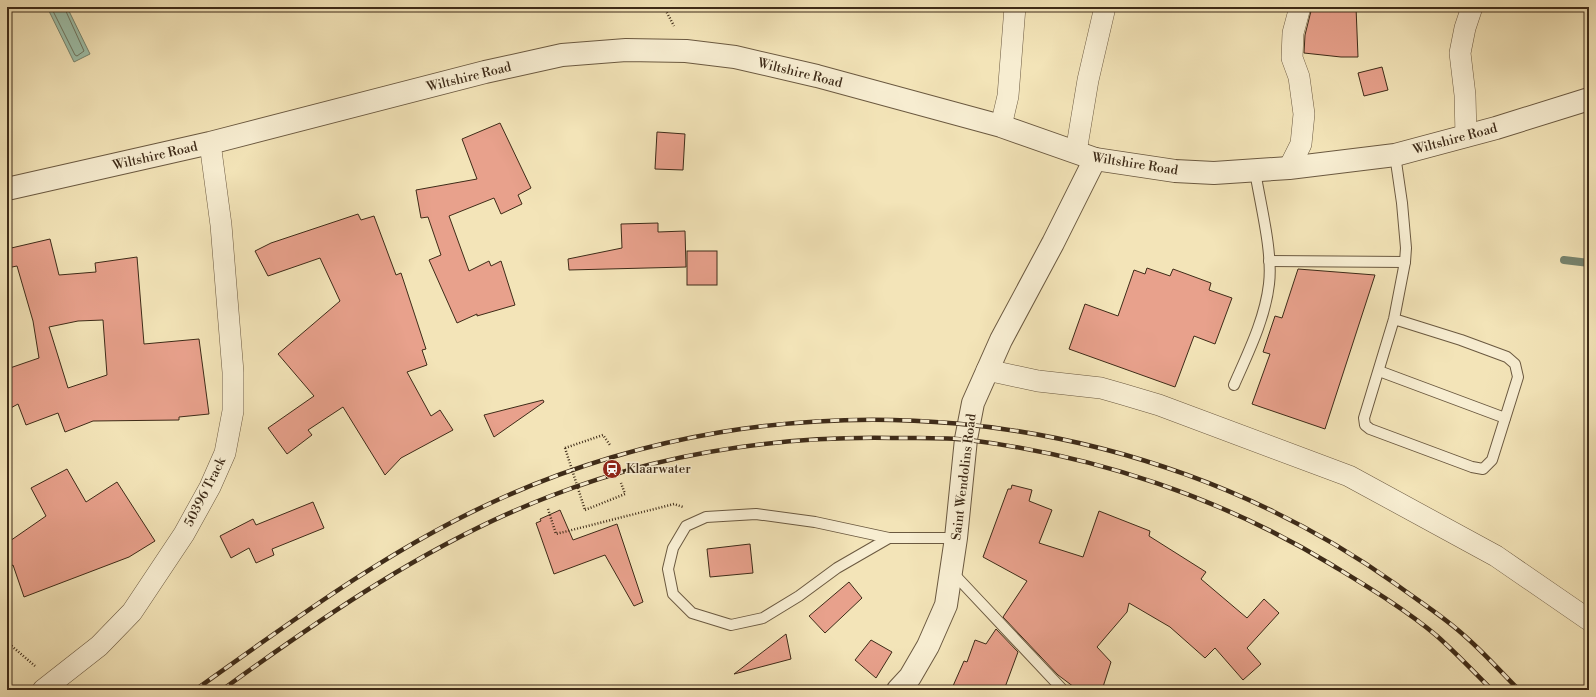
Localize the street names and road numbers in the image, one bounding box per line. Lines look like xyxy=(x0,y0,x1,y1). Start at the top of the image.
street label: Wiltshire Road xyxy=(755,55,845,91)
street label: Wiltshire Road xyxy=(424,59,514,95)
street label: Wiltshire Road xyxy=(1410,120,1500,158)
street label: Wiltshire Road xyxy=(110,138,200,174)
street label: Wiltshire Road xyxy=(1090,149,1180,179)
street label: Saint Wendolins Road xyxy=(948,412,980,541)
street label: 50396 Track xyxy=(181,454,230,529)

